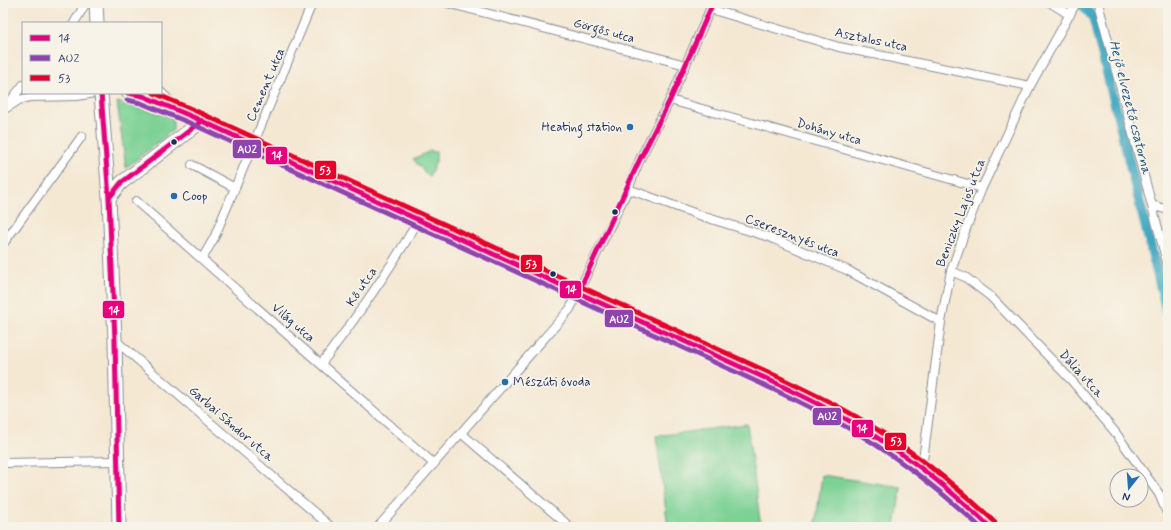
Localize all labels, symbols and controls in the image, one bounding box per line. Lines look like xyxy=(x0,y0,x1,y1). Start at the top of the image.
street label: Görgős utca xyxy=(571,15,636,49)
legend xyxy=(22,22,162,94)
street label: Asztalos utca xyxy=(833,24,909,56)
text: 14 xyxy=(58,31,71,47)
water label: Hejő elvezető csatorna xyxy=(1105,38,1155,176)
street label: Cement utca xyxy=(243,45,289,125)
text: AU2 xyxy=(58,51,79,67)
text: 53 xyxy=(58,71,70,87)
street label: Dohány utca xyxy=(795,115,863,149)
place label: Heating station xyxy=(542,119,622,138)
marker: Heating station xyxy=(625,122,635,132)
unlabelled marker xyxy=(169,137,179,147)
line badge: AU2 xyxy=(232,139,262,159)
text: AU2 xyxy=(237,143,257,157)
line badge: 14 xyxy=(265,146,288,165)
text: 14 xyxy=(271,149,283,163)
street label: Beniczky Lajos utca xyxy=(933,156,990,269)
line badge: 53 xyxy=(314,160,337,180)
text: 53 xyxy=(319,164,331,178)
place label: Coop xyxy=(182,188,208,205)
marker: Coop xyxy=(169,191,179,201)
unlabelled marker xyxy=(610,207,620,217)
street label: Cseresznyés utca xyxy=(742,210,842,262)
line badge: 53 xyxy=(520,254,543,273)
text: 53 xyxy=(525,258,537,272)
street label: Kő utca xyxy=(343,264,381,310)
unlabelled marker xyxy=(548,269,558,279)
line badge: 14 xyxy=(559,280,582,299)
text: 14 xyxy=(565,283,577,297)
line badge: 14 xyxy=(102,300,125,319)
street label: Világ utca xyxy=(268,300,318,346)
text: 14 xyxy=(108,304,120,318)
line badge: AU2 xyxy=(604,309,634,328)
text: AU2 xyxy=(609,313,629,327)
street label: Dália utca xyxy=(1055,346,1107,402)
place label: Mészúti óvoda xyxy=(513,374,591,391)
marker: Mészúti óvoda xyxy=(500,377,510,387)
street label: Garbai Sándor utca xyxy=(185,382,277,466)
line badge: AU2 xyxy=(812,407,842,426)
text: AU2 xyxy=(817,410,837,424)
line badge: 14 xyxy=(851,419,874,438)
text: 14 xyxy=(856,422,868,436)
line badge: 53 xyxy=(884,432,907,451)
text: 53 xyxy=(890,435,902,449)
north arrow xyxy=(1109,468,1149,508)
text: N xyxy=(1121,489,1132,504)

